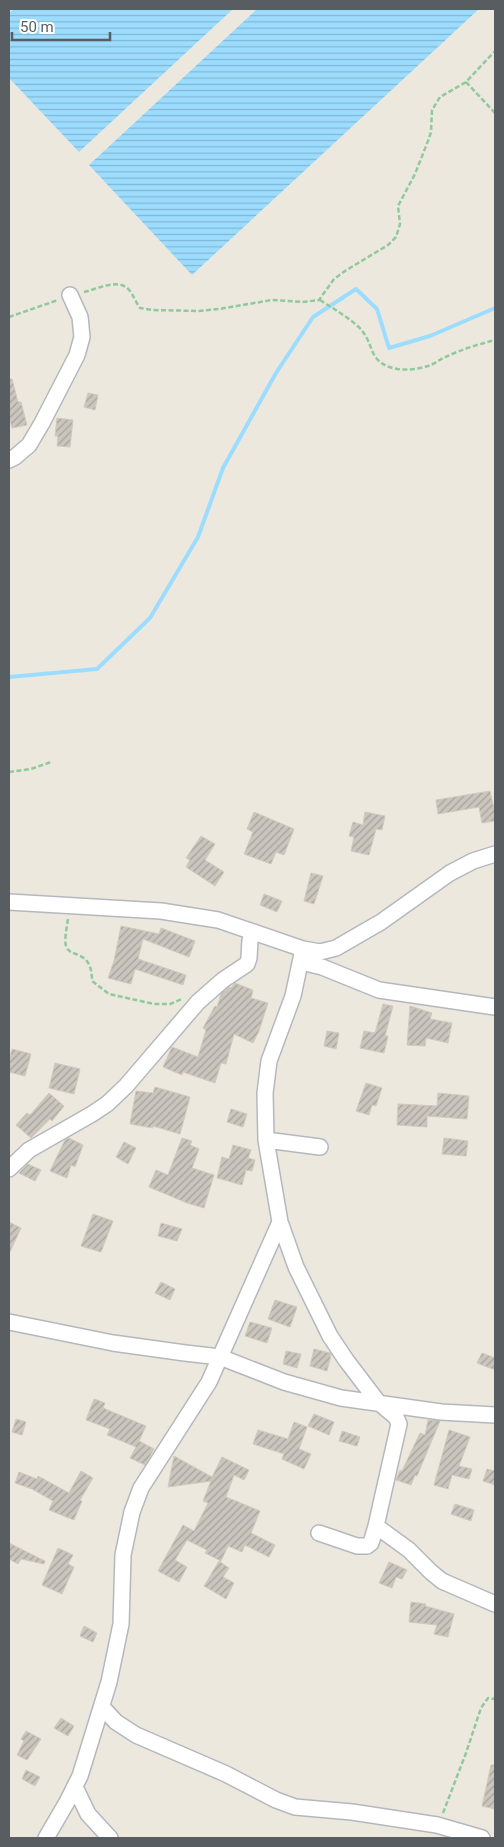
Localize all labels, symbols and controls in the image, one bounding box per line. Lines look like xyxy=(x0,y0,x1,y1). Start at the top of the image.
scale bar xyxy=(12,10,110,42)
text: 50 m xyxy=(20,18,54,36)

